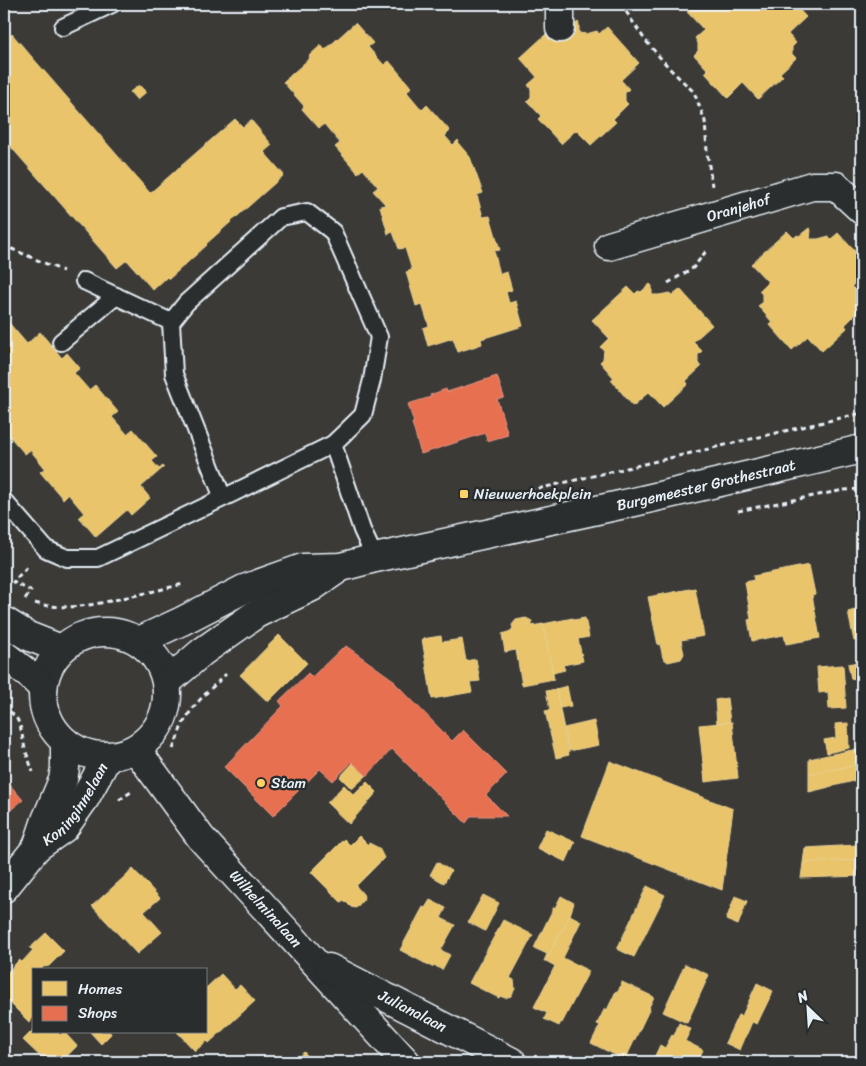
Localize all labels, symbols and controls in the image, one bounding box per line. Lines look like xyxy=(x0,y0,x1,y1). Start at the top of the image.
street label: Oranjehof xyxy=(703,186,775,229)
street label: Burgemeester Grothestraat xyxy=(614,452,799,518)
place label: Nieuwerhoekplein xyxy=(474,481,591,507)
marker: Nieuwerhoekplein xyxy=(458,488,470,500)
street label: Koninginnelaan xyxy=(36,758,115,853)
place label: Stam xyxy=(271,770,306,796)
marker: Stam xyxy=(255,777,267,789)
street label: Wilhelminalaan xyxy=(223,864,309,954)
legend xyxy=(32,968,208,1034)
text: Homes xyxy=(78,976,122,1002)
street label: Julianalaan xyxy=(373,982,452,1039)
text: N xyxy=(792,983,813,1010)
north arrow xyxy=(784,984,834,1034)
text: Shops xyxy=(78,1000,118,1026)

